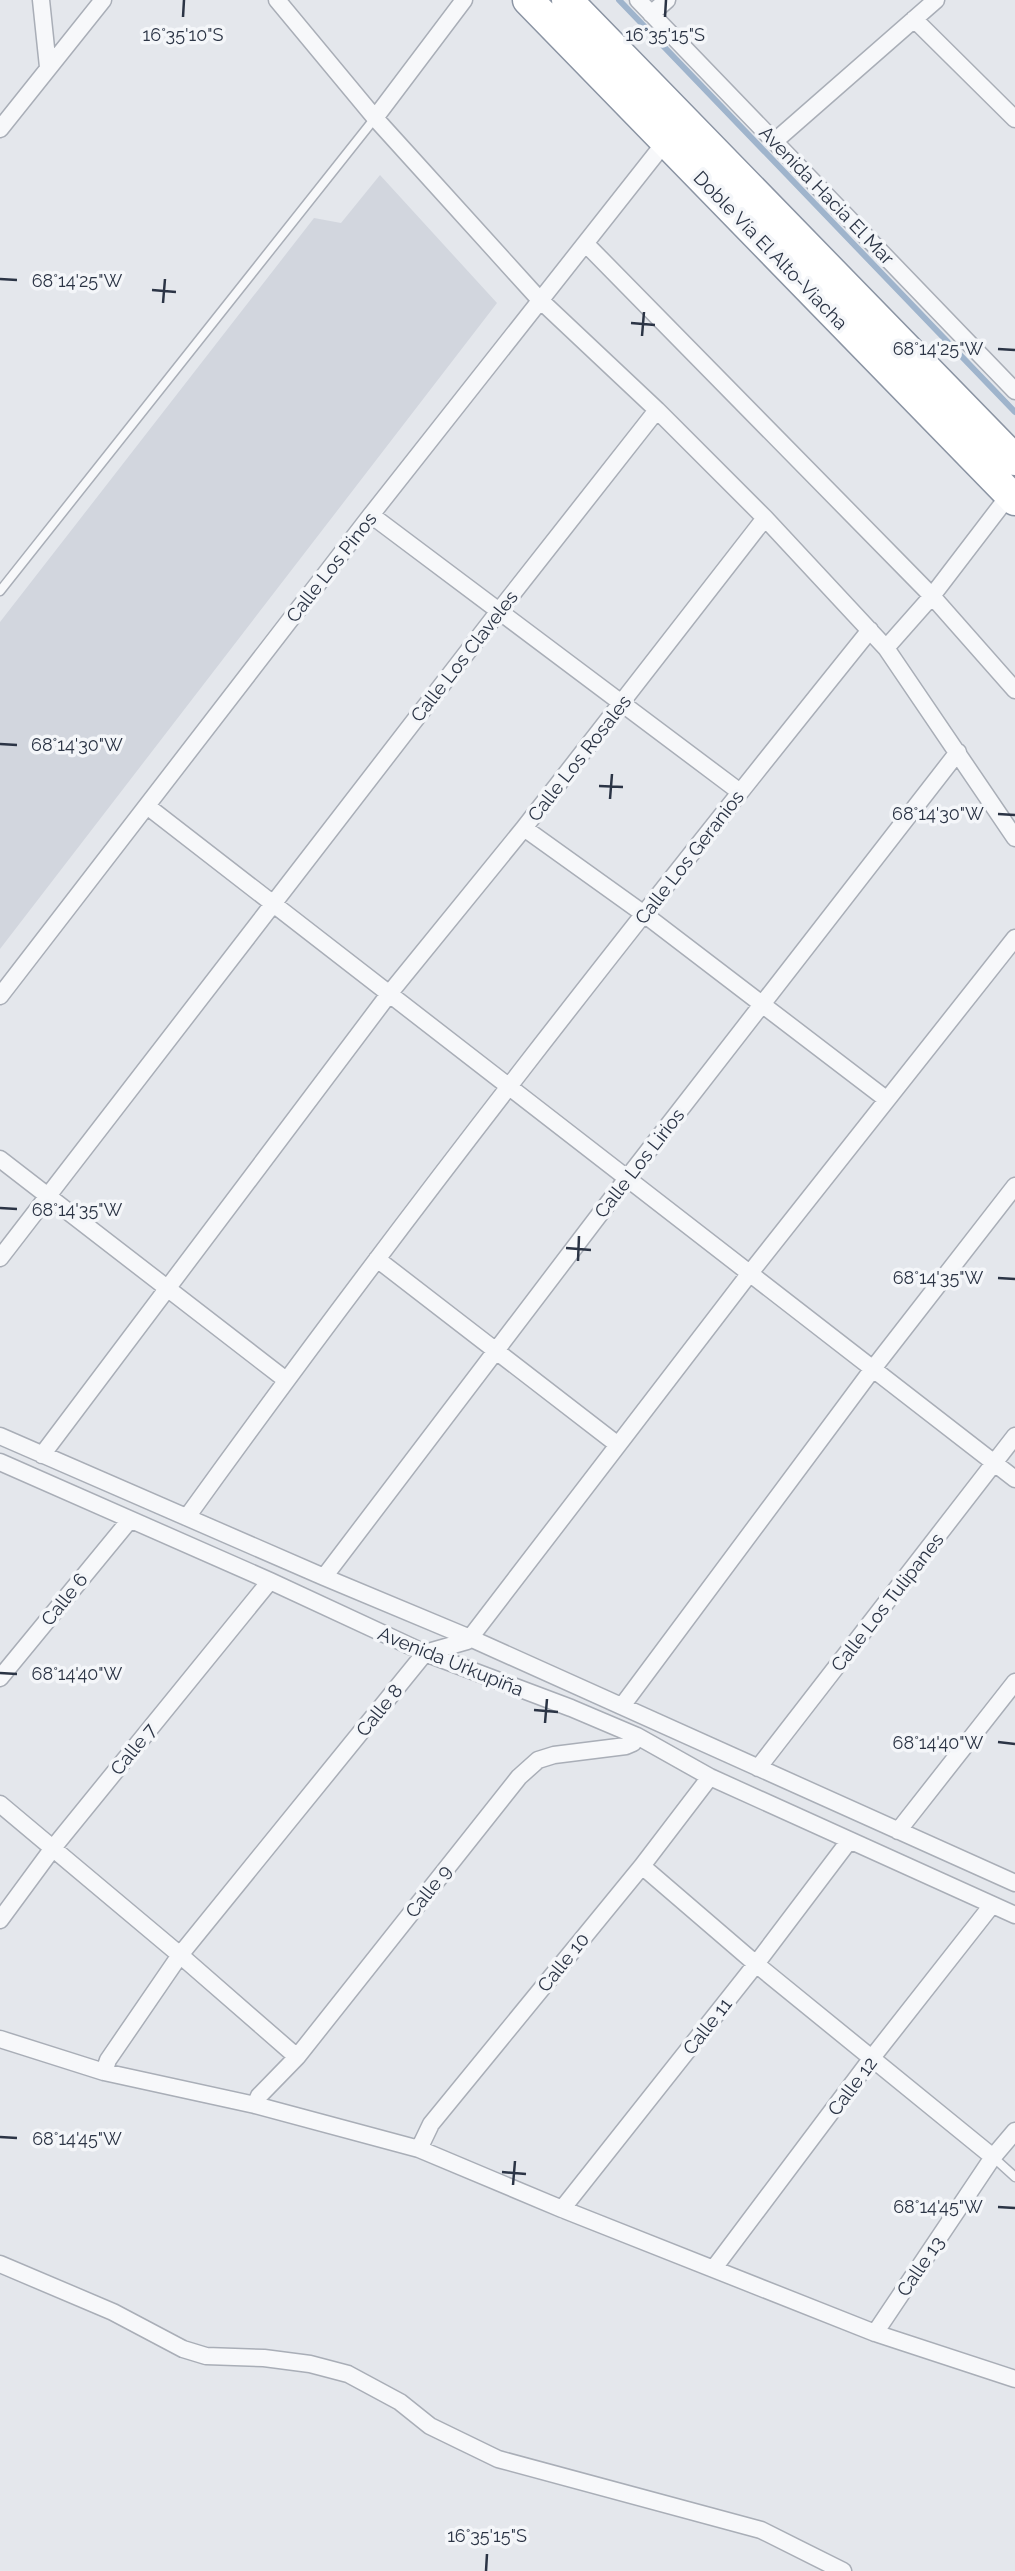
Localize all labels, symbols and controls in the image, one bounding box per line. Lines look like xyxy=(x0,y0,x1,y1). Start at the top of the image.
text: 16°35'10"S xyxy=(143,24,223,45)
text: 16°35'15"S xyxy=(625,24,705,45)
street label: Avenida Hacia El Mar xyxy=(755,121,899,269)
street label: Doble Vía El Alto-Viacha xyxy=(689,166,853,334)
text: 68°14'25"W xyxy=(32,270,122,291)
text: 68°14'25"W xyxy=(893,338,983,359)
street label: Calle Los Pinos xyxy=(281,508,381,626)
street label: Calle Los Claveles xyxy=(406,586,522,726)
street label: Calle Los Rosales xyxy=(523,690,635,826)
text: 68°14'30"W xyxy=(31,734,123,755)
street label: Calle Los Geranios xyxy=(630,786,748,928)
text: 68°14'30"W xyxy=(892,803,984,824)
street label: Calle Los Lirios xyxy=(590,1104,688,1222)
text: 68°14'35"W xyxy=(32,1199,122,1220)
text: 68°14'35"W xyxy=(893,1267,983,1288)
street label: Calle Los Tulipanes xyxy=(826,1528,948,1676)
street label: Calle 6 xyxy=(36,1568,92,1630)
street label: Avenida Urkupiña xyxy=(375,1622,527,1700)
text: 68°14'40"W xyxy=(32,1663,123,1684)
street label: Calle 8 xyxy=(351,1679,407,1741)
street label: Calle 7 xyxy=(106,1719,160,1779)
text: 68°14'40"W xyxy=(893,1732,984,1753)
street label: Calle 9 xyxy=(401,1860,455,1922)
street label: Calle 10 xyxy=(533,1928,593,1996)
street label: Calle 11 xyxy=(678,1993,736,2059)
street label: Calle 12 xyxy=(823,2052,881,2120)
text: 68°14'45"W xyxy=(32,2128,122,2149)
text: 68°14'45"W xyxy=(893,2196,983,2217)
street label: Calle 13 xyxy=(892,2232,948,2300)
text: 16°35'15"S xyxy=(447,2525,527,2546)

